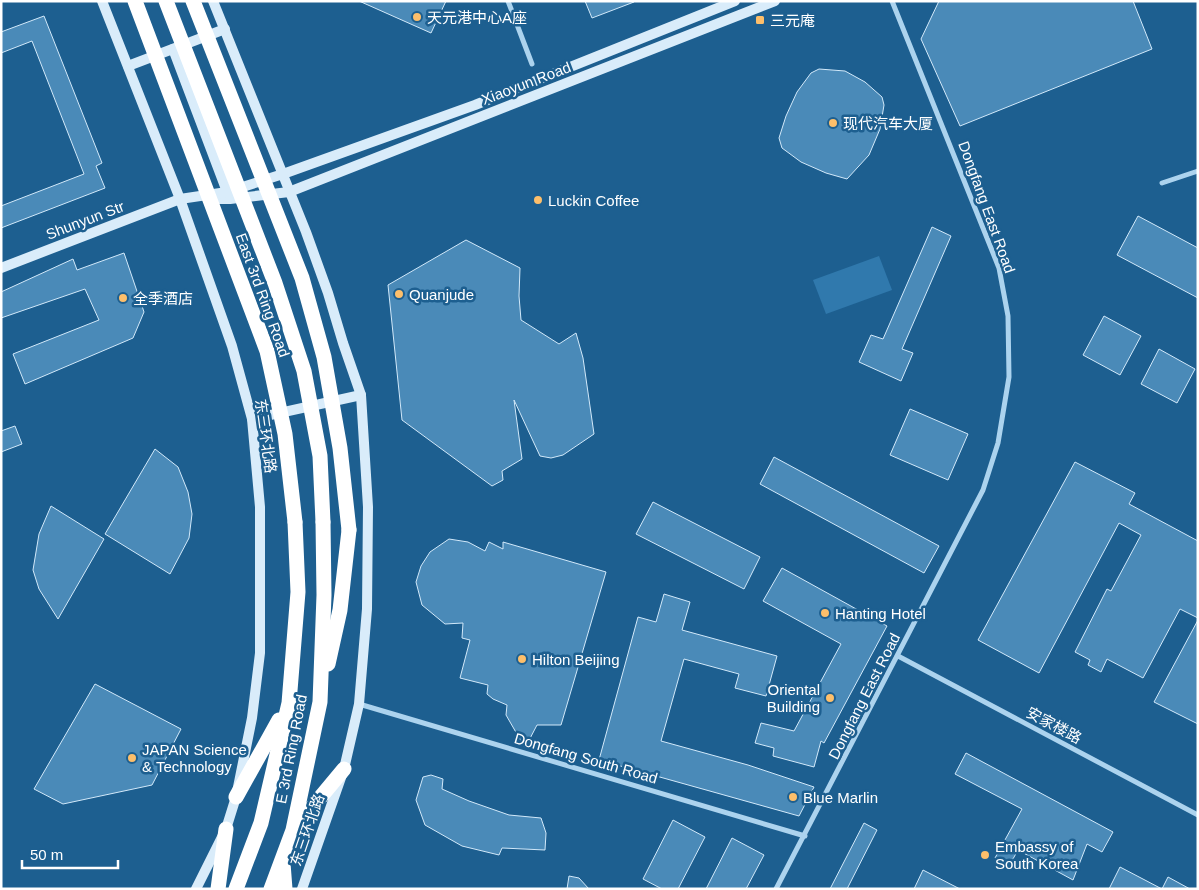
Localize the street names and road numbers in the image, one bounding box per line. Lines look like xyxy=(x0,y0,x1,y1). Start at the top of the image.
street label: Xiaoyun Road xyxy=(479,58,573,108)
street label: Dongfang East Road xyxy=(955,139,1019,275)
street label: Shunyun Str xyxy=(43,197,127,243)
street label: East 3rd Ring Road xyxy=(233,231,293,359)
street label: 东三环北路 xyxy=(252,398,280,474)
street label: Dongfang East Road xyxy=(825,630,903,762)
street label: E 3rd Ring Road xyxy=(272,693,310,805)
street label: 安家楼路 xyxy=(1024,703,1084,747)
street label: Dongfang South Road xyxy=(512,729,660,787)
street label: 东三环北路 xyxy=(287,792,327,868)

